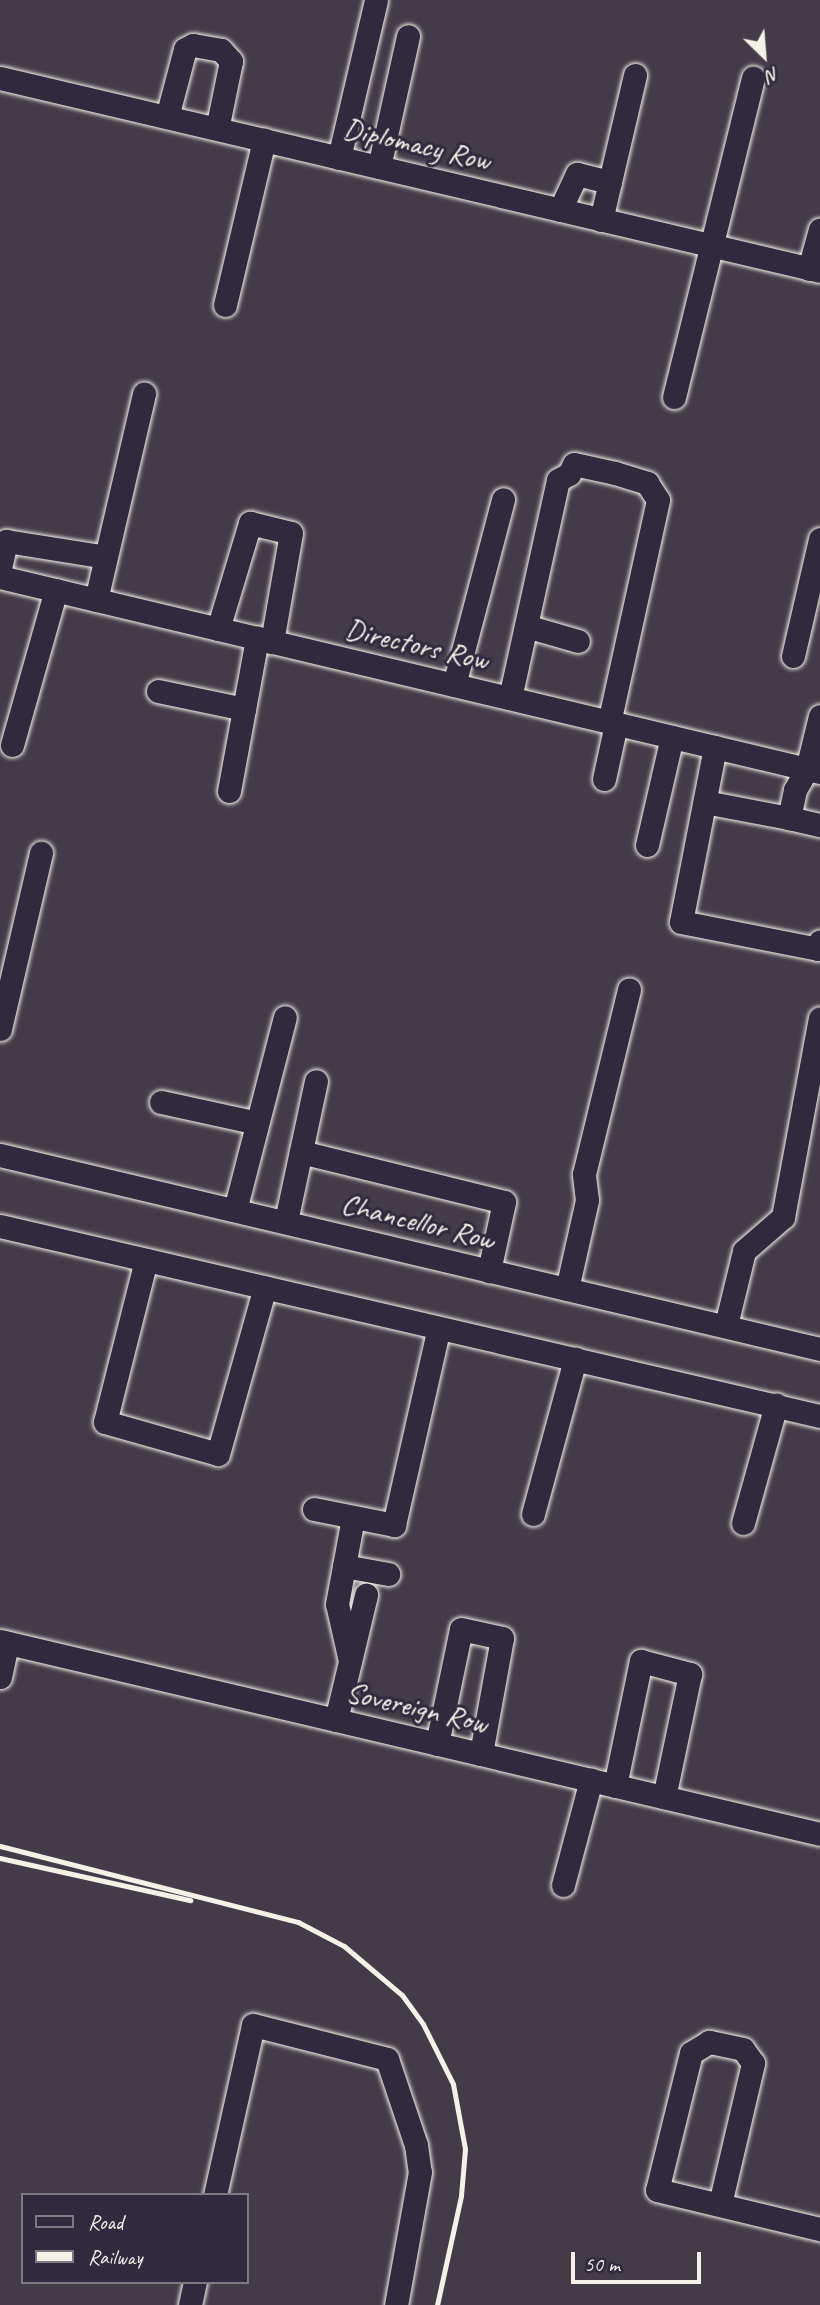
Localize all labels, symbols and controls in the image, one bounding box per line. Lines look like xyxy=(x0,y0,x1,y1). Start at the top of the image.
north arrow xyxy=(729,21,799,91)
text: N xyxy=(762,62,783,88)
street label: Diplomacy Row xyxy=(340,110,494,178)
street label: Directors Row xyxy=(342,610,492,678)
street label: Chancellor Row xyxy=(338,1185,498,1257)
street label: Sovereign Row xyxy=(343,1673,491,1741)
legend xyxy=(21,2193,248,2284)
text: Road xyxy=(88,2209,123,2235)
scale bar xyxy=(575,2238,704,2282)
text: Railway xyxy=(88,2244,142,2270)
text: 50 m xyxy=(584,2251,620,2277)

